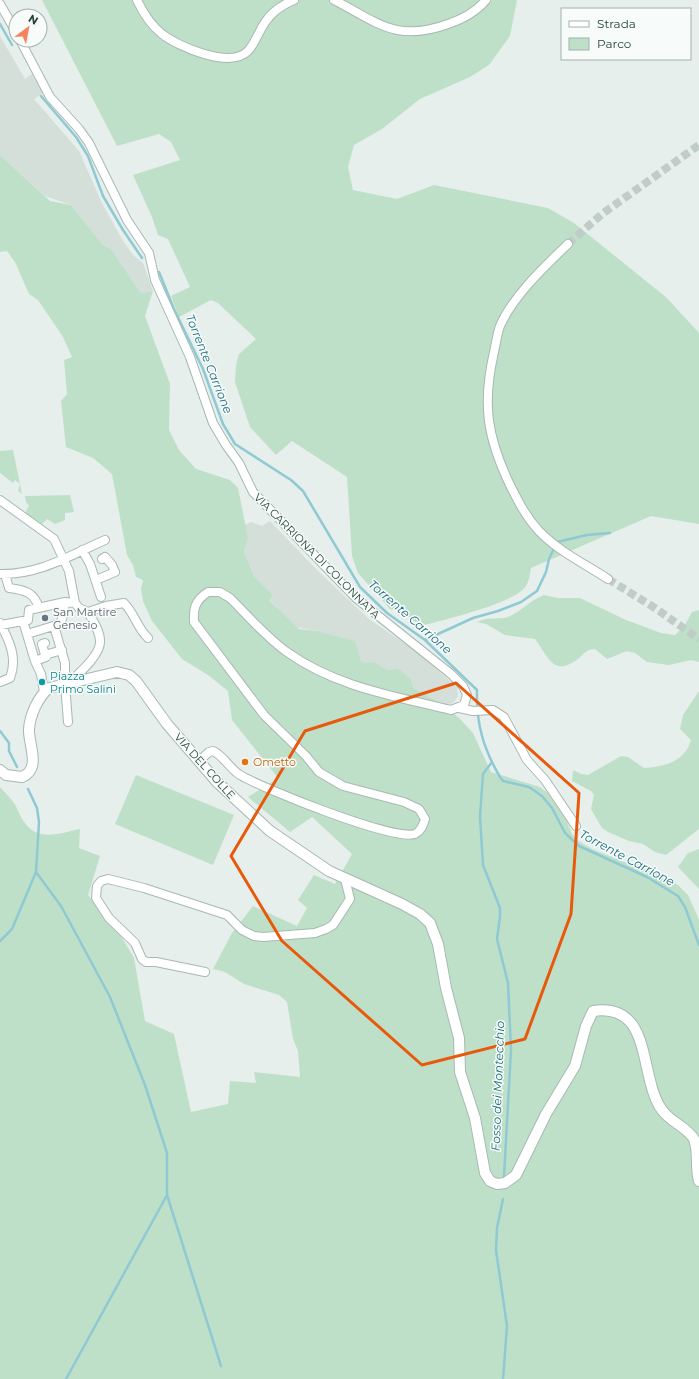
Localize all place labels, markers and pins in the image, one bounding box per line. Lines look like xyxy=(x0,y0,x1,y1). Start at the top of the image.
place label: San Martire Genesio xyxy=(53,605,117,632)
marker: San Martire Genesio xyxy=(40,613,50,623)
place label: Piazza Primo Salini xyxy=(50,669,116,696)
marker: Piazza Primo Salini xyxy=(37,677,47,687)
place label: Ometto xyxy=(253,755,296,769)
marker: Ometto xyxy=(240,757,250,767)

